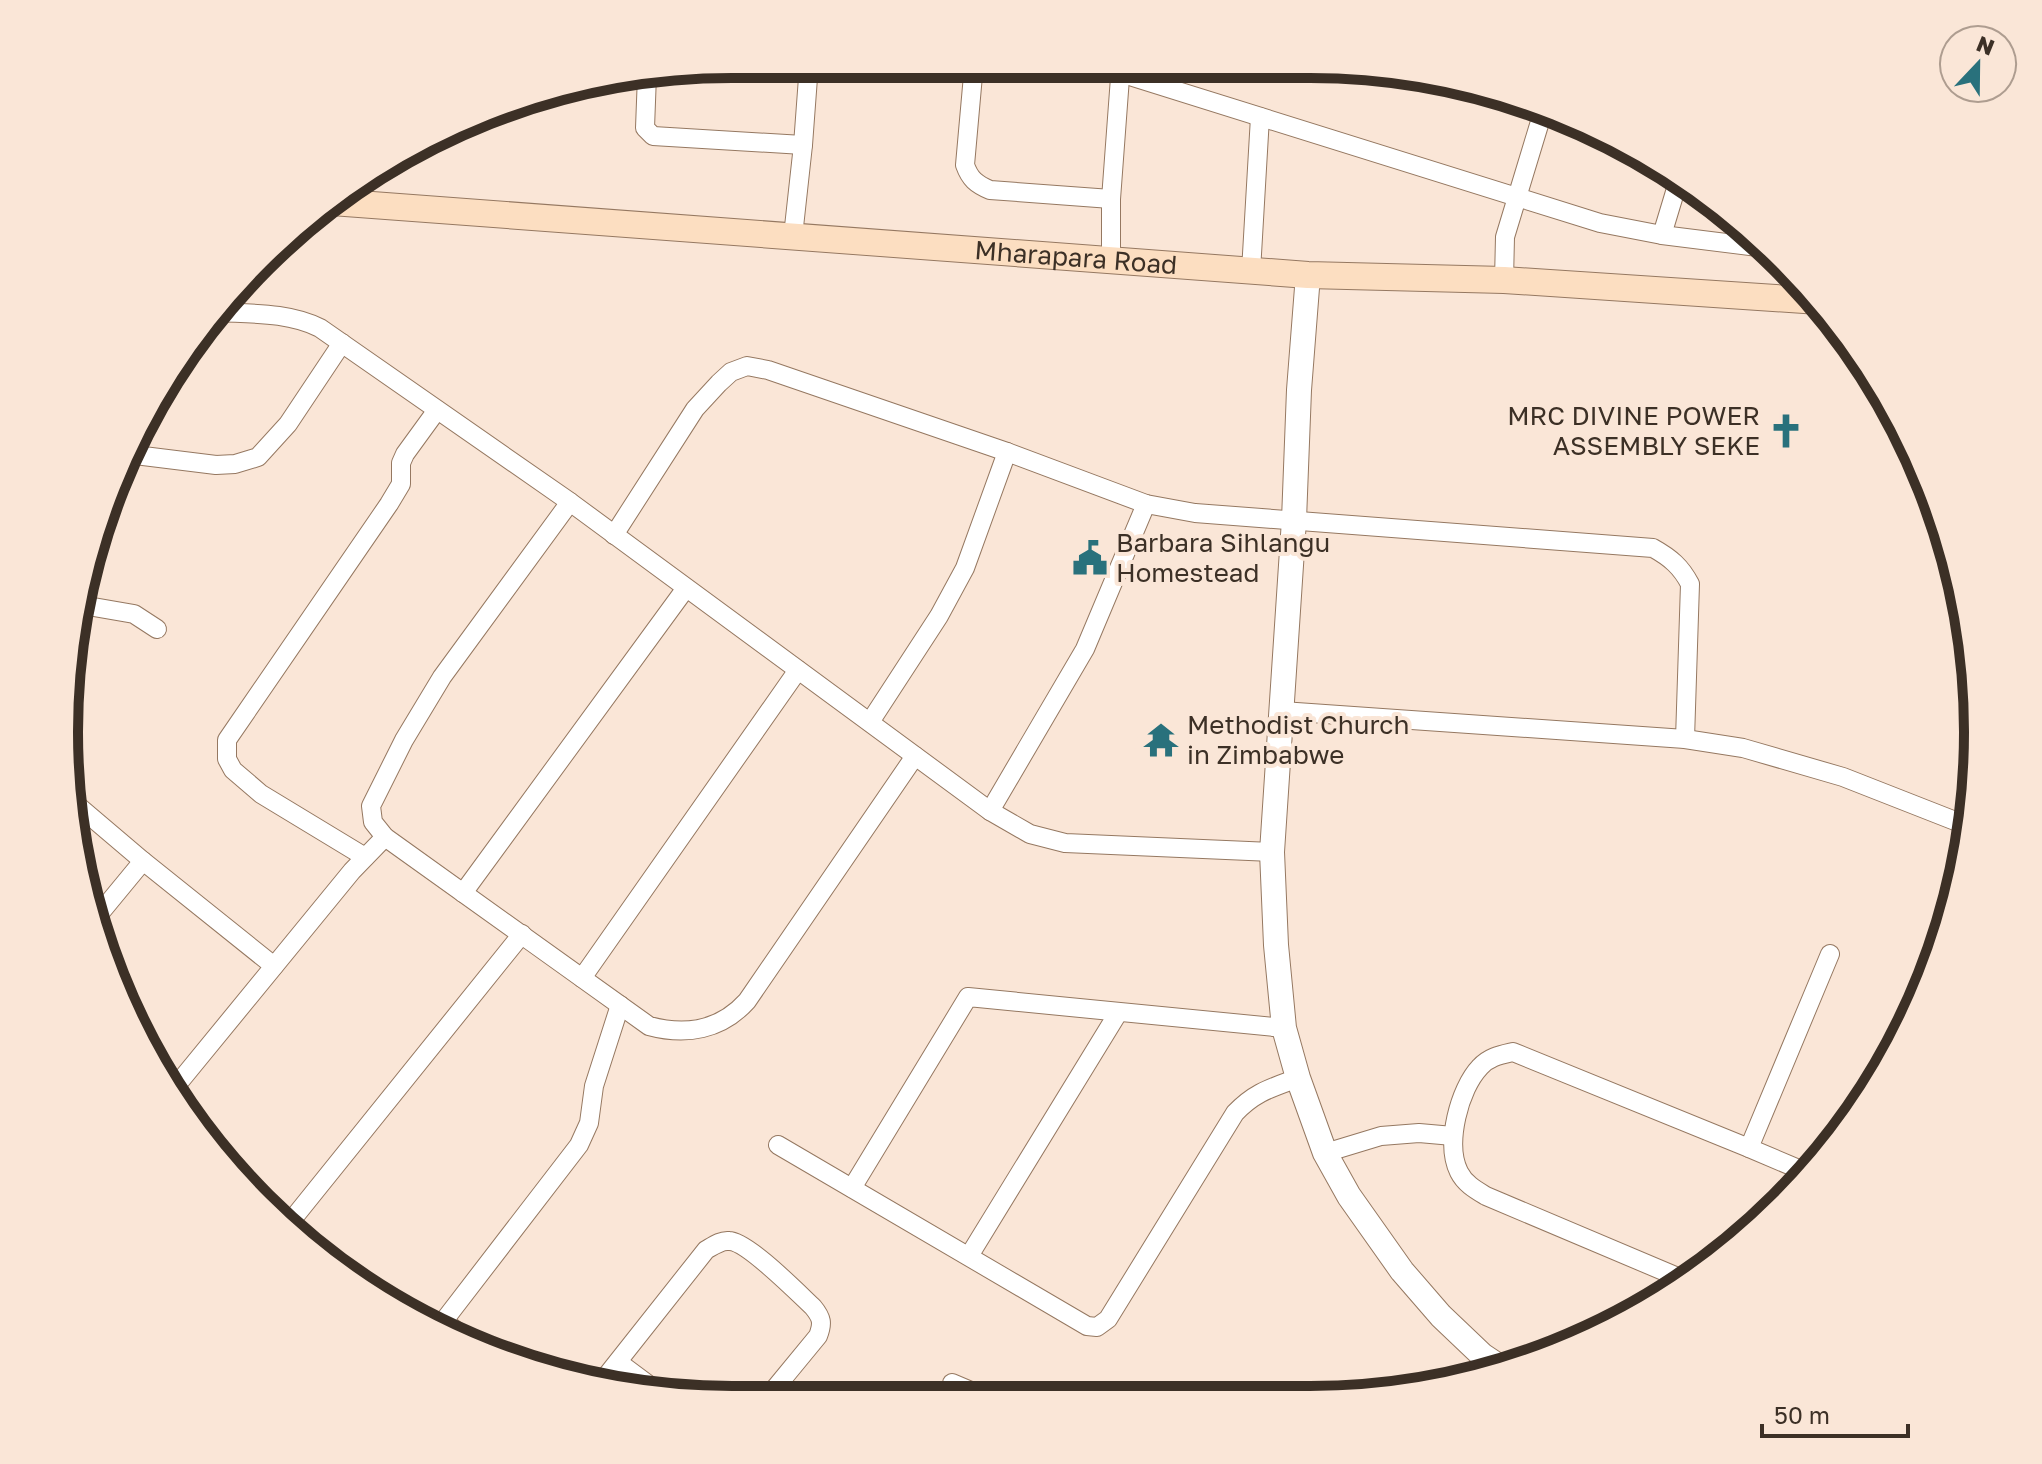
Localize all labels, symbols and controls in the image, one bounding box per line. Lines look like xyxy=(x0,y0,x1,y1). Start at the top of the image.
north arrow xyxy=(1938,24,2018,104)
text: N xyxy=(1973,29,1998,61)
street label: Mharapara Road xyxy=(973,234,1178,280)
place label: MRC DIVINE POWER ASSEMBLY SEKE xyxy=(1507,400,1760,461)
church icon: MRC DIVINE POWER ASSEMBLY SEKE xyxy=(1767,412,1805,450)
place label: Barbara Sihlangu Homestead xyxy=(1116,527,1330,588)
public building icon: Barbara Sihlangu Homestead xyxy=(1071,539,1109,577)
place label: Methodist Church in Zimbabwe xyxy=(1187,709,1410,770)
temple icon: Methodist Church in Zimbabwe xyxy=(1142,721,1180,759)
scale bar xyxy=(1762,1388,1908,1438)
text: 50 m xyxy=(1774,1400,1830,1429)

